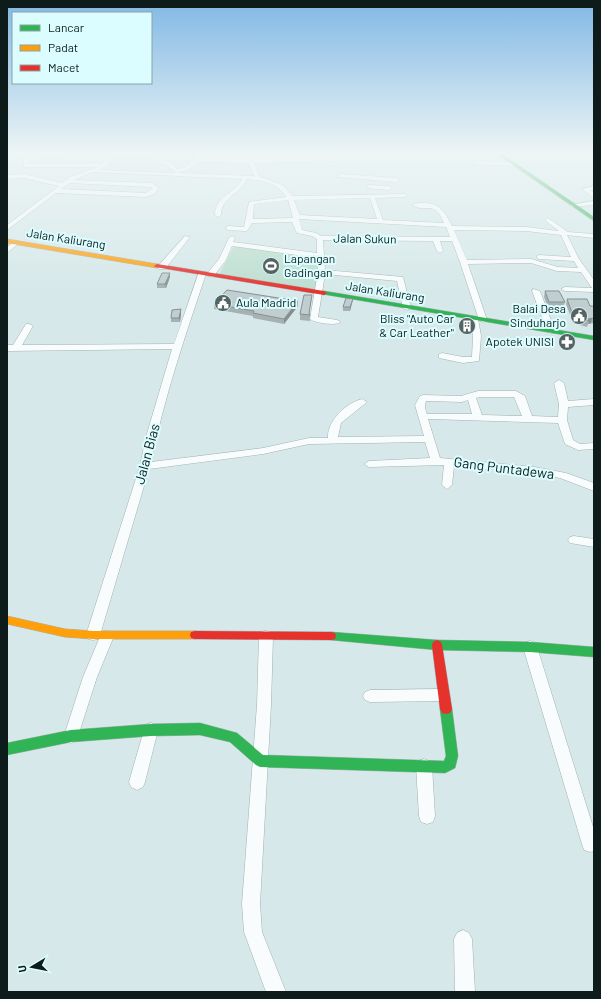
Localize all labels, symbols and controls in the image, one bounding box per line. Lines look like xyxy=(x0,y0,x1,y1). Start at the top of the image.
legend xyxy=(12,12,152,84)
text: Lancar xyxy=(48,20,85,34)
text: Padat xyxy=(48,40,78,54)
text: Macet xyxy=(48,60,80,74)
street label: Jalan Kaliurang xyxy=(26,225,107,251)
street label: Jalan Sukun xyxy=(333,230,397,246)
place label: Lapangan Gadingan xyxy=(284,251,335,279)
sports icon: Lapangan Gadingan xyxy=(261,256,281,276)
street label: Jalan Kaliurang xyxy=(345,278,426,304)
public building icon: Aula Madrid xyxy=(213,293,233,313)
place label: Aula Madrid xyxy=(236,295,296,309)
place label: Balai Desa Sinduharjo xyxy=(510,301,566,329)
public building icon: Balai Desa Sinduharjo xyxy=(569,306,589,326)
place label: Bliss "Auto Car & Car Leather" xyxy=(379,311,455,339)
building icon: Bliss "Auto Car & Car Leather" xyxy=(457,316,477,336)
pharmacy icon: Apotek UNISI xyxy=(557,332,577,352)
place label: Apotek UNISI xyxy=(486,334,554,348)
street label: Jalan Bias xyxy=(130,421,163,486)
street label: Gang Puntadewa xyxy=(453,453,555,482)
north arrow xyxy=(12,947,52,987)
text: U xyxy=(15,964,29,973)

